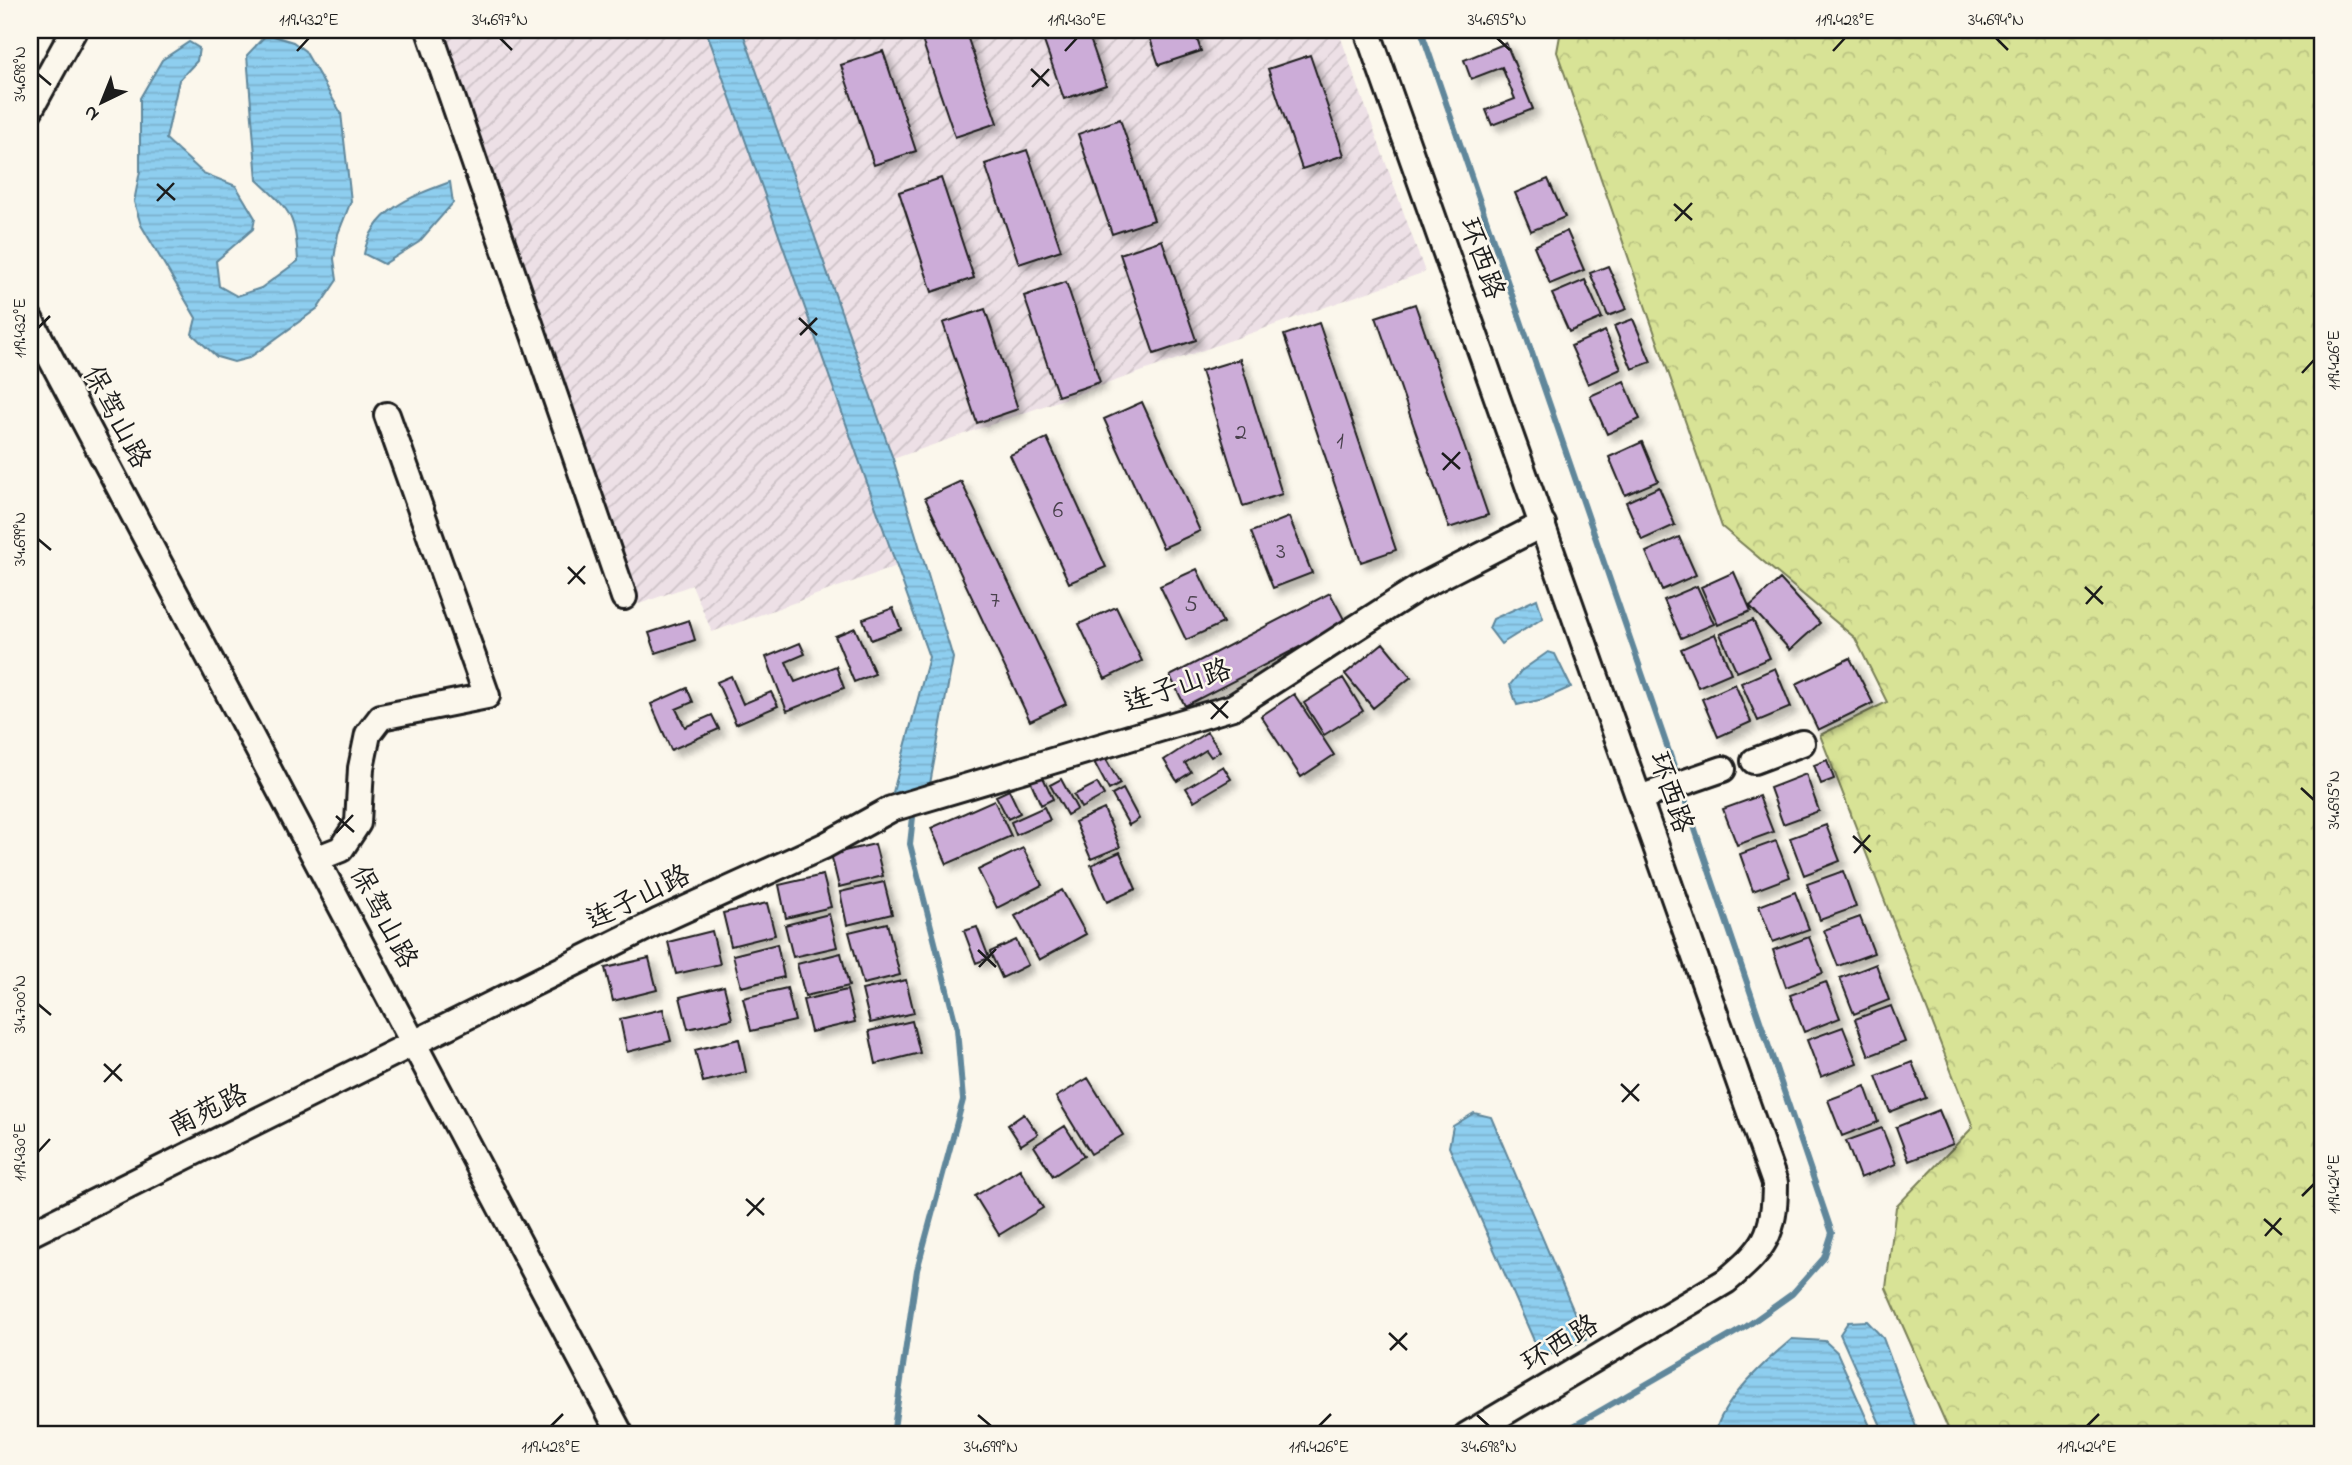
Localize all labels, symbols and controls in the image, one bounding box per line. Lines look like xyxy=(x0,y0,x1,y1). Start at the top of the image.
text: 119.432°E xyxy=(279,8,339,34)
text: 34.697°N xyxy=(472,8,528,34)
text: 119.430°E xyxy=(1048,8,1107,34)
text: 34.695°N xyxy=(1467,8,1527,34)
text: 119.428°E xyxy=(1815,8,1875,34)
text: 34.694°N xyxy=(1968,8,2024,34)
text: 34.698°N xyxy=(8,46,34,102)
north arrow xyxy=(66,66,136,136)
text: N xyxy=(78,98,106,127)
street label: 环西路 xyxy=(1446,213,1514,305)
text: 119.432°E xyxy=(8,298,34,358)
text: 119.426°E xyxy=(2322,330,2348,390)
street label: 保驾山路 xyxy=(71,359,159,477)
house number: 2 xyxy=(1235,416,1247,451)
house number: 1 xyxy=(1336,425,1344,460)
house number: 6 xyxy=(1053,494,1064,529)
text: 34.699°N xyxy=(8,512,34,566)
house number: 3 xyxy=(1276,535,1286,570)
house number: 7 xyxy=(990,584,1000,619)
house number: 5 xyxy=(1184,588,1198,623)
street label: 连子山路 xyxy=(1118,650,1238,726)
street label: 环西路 xyxy=(1636,747,1702,839)
text: 34.695°N xyxy=(2322,770,2348,830)
street label: 连子山路 xyxy=(580,856,698,942)
street label: 保驾山路 xyxy=(338,859,426,977)
text: 34.700°N xyxy=(8,975,34,1033)
street label: 南苑路 xyxy=(162,1075,256,1149)
text: 119.430°E xyxy=(8,1122,34,1181)
text: 119.424°E xyxy=(2322,1154,2348,1214)
street label: 环西路 xyxy=(1514,1306,1608,1384)
text: 119.428°E xyxy=(521,1435,581,1461)
text: 34.699°N xyxy=(964,1435,1018,1461)
text: 119.426°E xyxy=(1289,1435,1349,1461)
text: 34.698°N xyxy=(1461,1435,1517,1461)
text: 119.424°E xyxy=(2057,1435,2117,1461)

